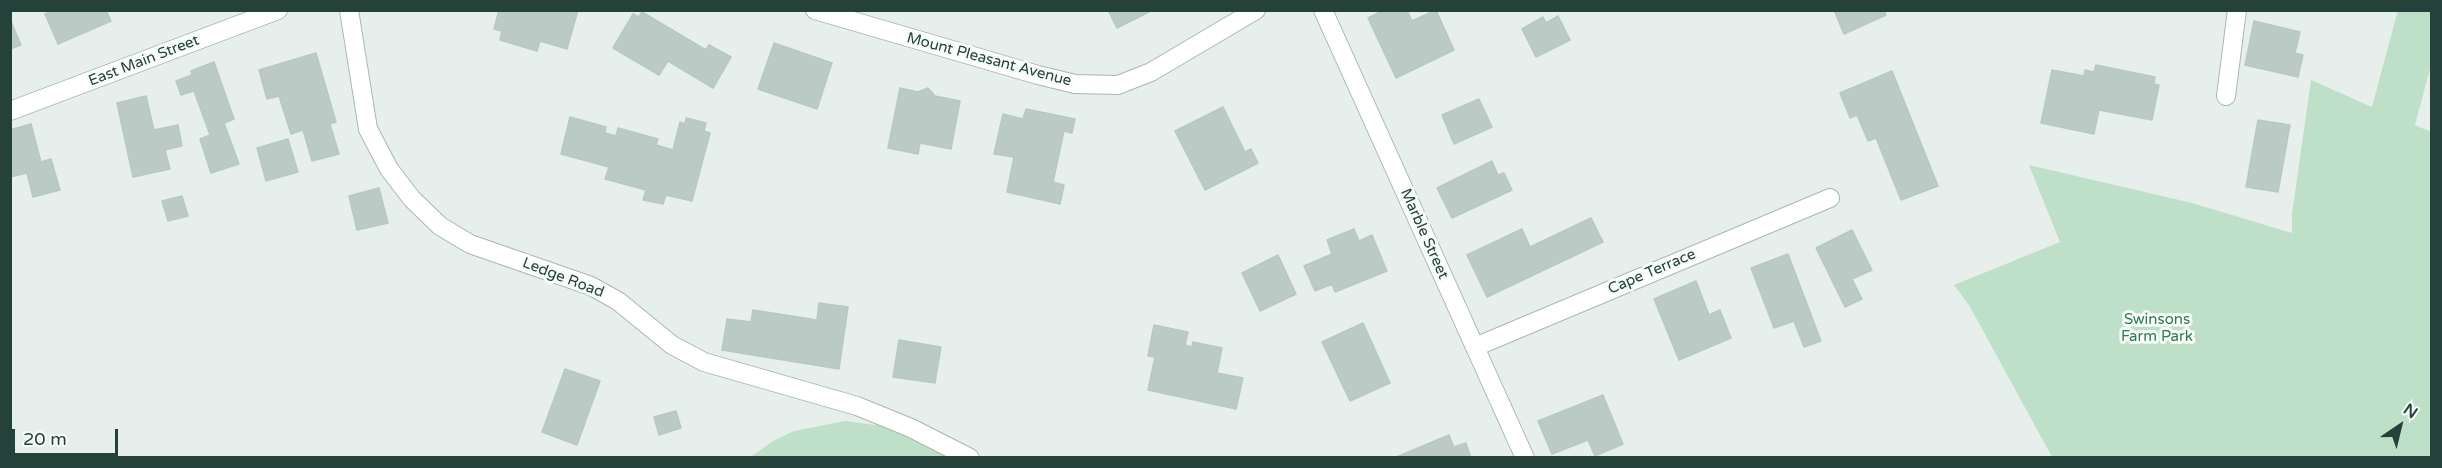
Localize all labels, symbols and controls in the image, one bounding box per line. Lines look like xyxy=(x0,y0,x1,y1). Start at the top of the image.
street label: Mount Pleasant Avenue xyxy=(905,29,1073,91)
street label: East Main Street xyxy=(86,32,202,90)
street label: Marble Street xyxy=(1396,186,1452,282)
street label: Cape Terrace xyxy=(1605,245,1699,299)
street label: Ledge Road xyxy=(520,254,606,302)
park label: Swinsons Farm Park xyxy=(2121,311,2193,346)
north arrow xyxy=(2370,396,2430,456)
text: N xyxy=(2399,399,2421,423)
scale bar xyxy=(15,417,122,455)
text: 20 m xyxy=(23,428,67,450)

